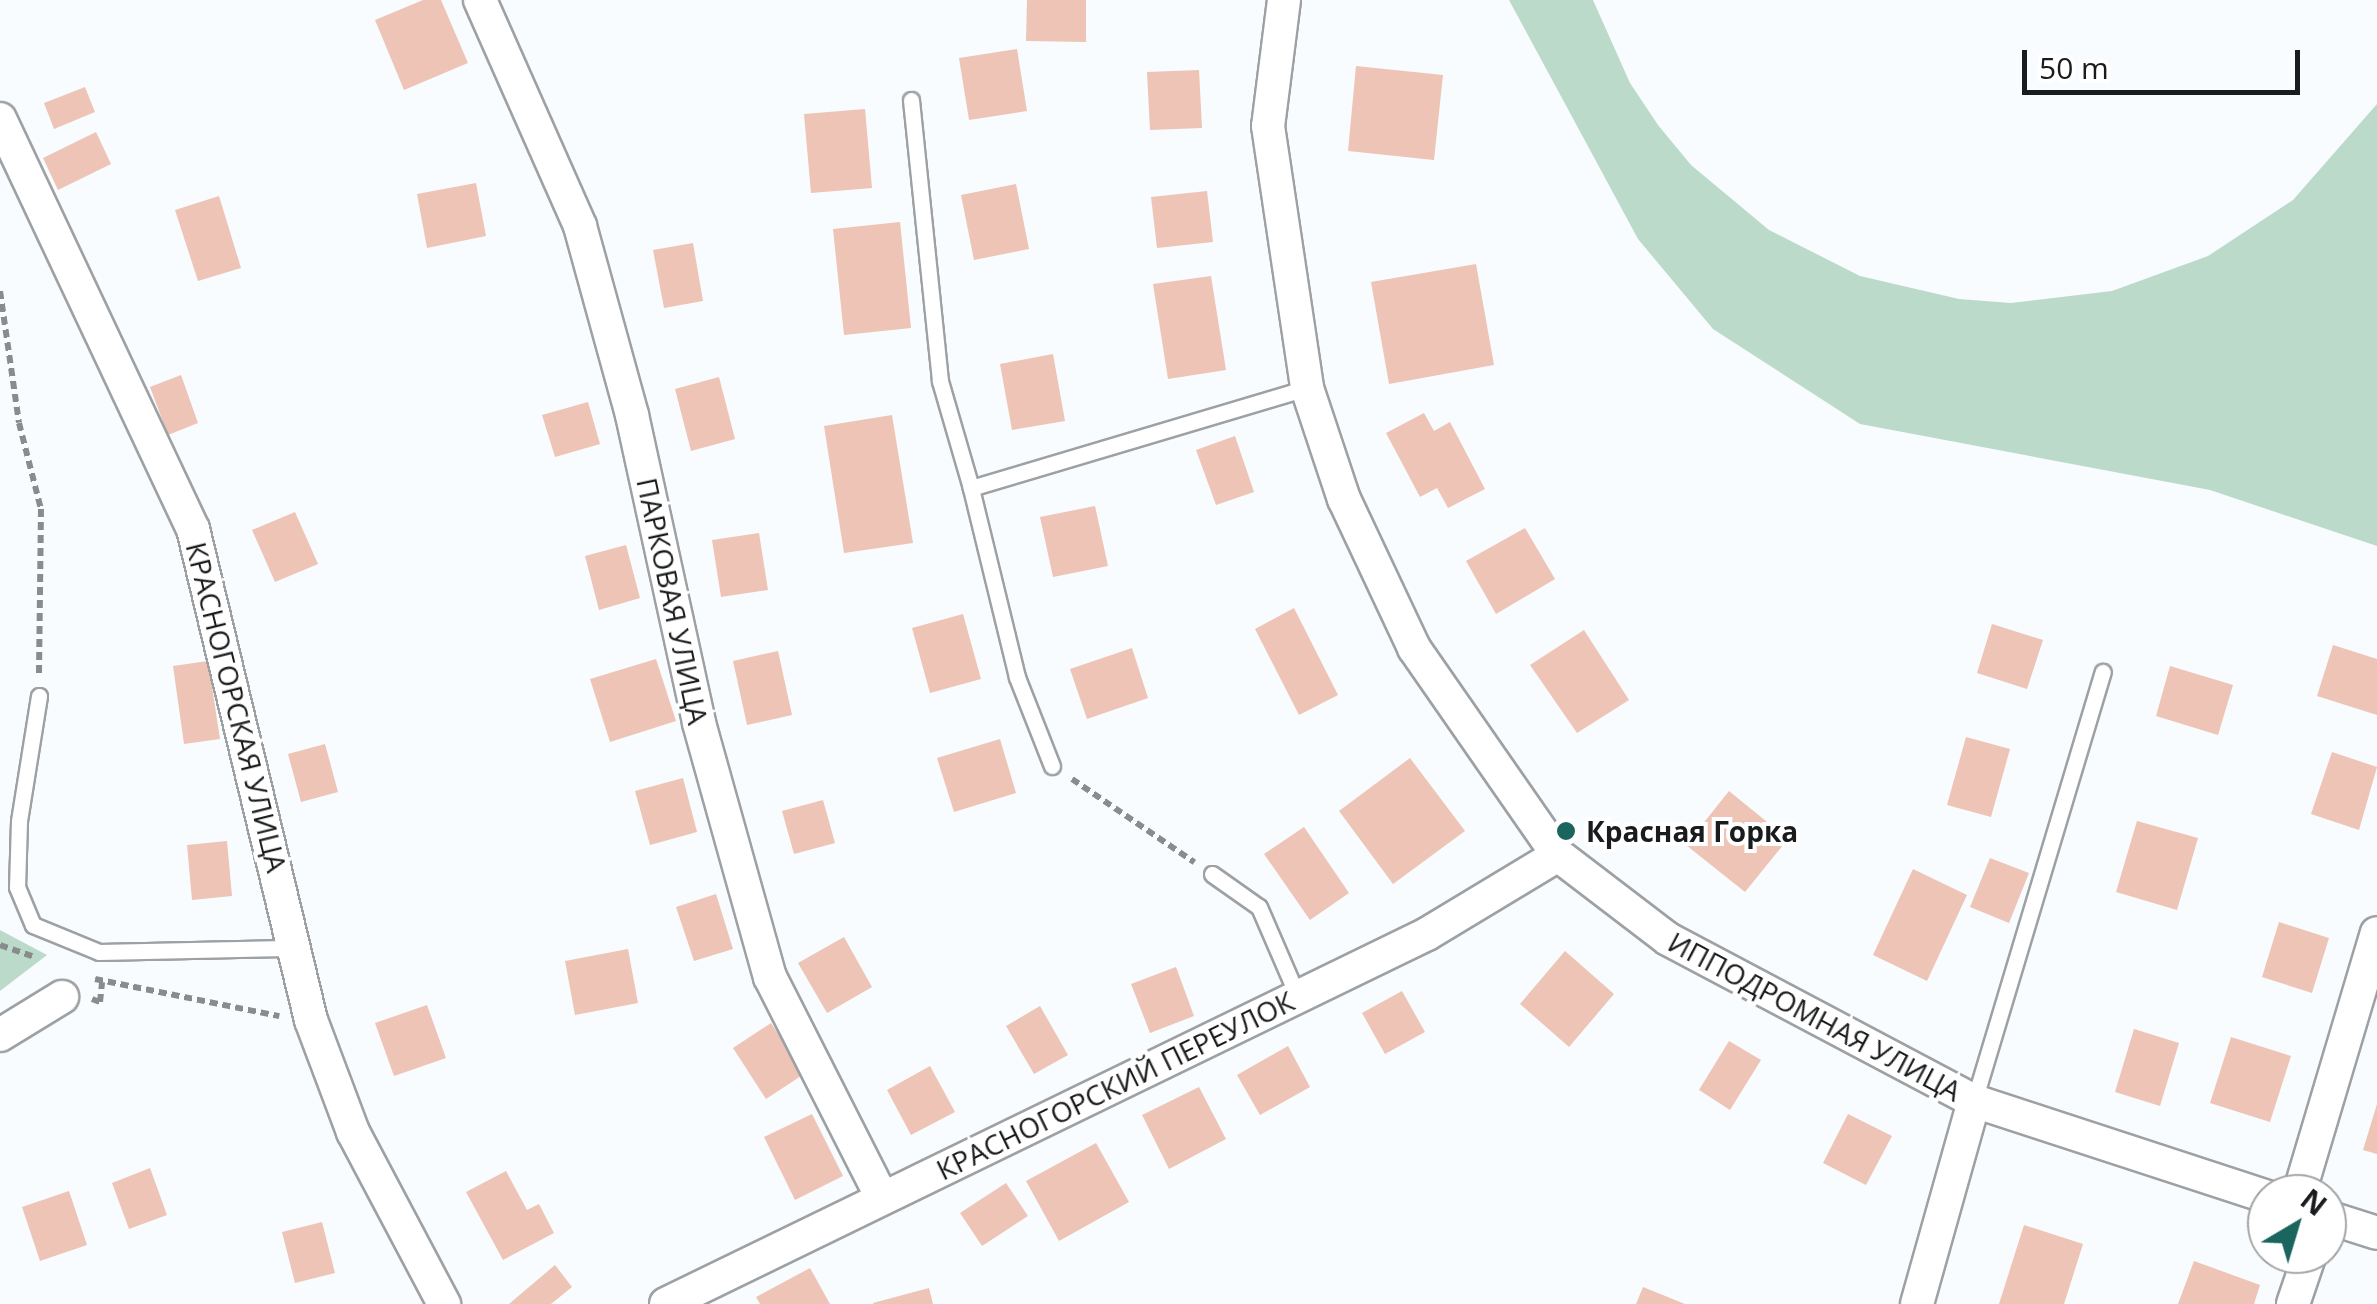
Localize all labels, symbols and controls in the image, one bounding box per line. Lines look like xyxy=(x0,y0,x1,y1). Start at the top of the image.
scale bar xyxy=(2027,30,2304,92)
text: 50 m xyxy=(2039,47,2109,88)
street label: ПАРКОВАЯ УЛИЦА xyxy=(630,475,716,727)
street label: КРАСНОГОРСКАЯ УЛИЦА xyxy=(180,539,294,875)
place label: Красная Горка xyxy=(1586,814,1798,848)
marker: Красная Горка xyxy=(1555,820,1577,842)
street label: ИППОДРОМНАЯ УЛИЦА xyxy=(1663,924,1967,1108)
street label: КРАСНОГОРСКИЙ ПЕРЕУЛОК xyxy=(931,984,1299,1186)
north arrow xyxy=(2247,1174,2347,1274)
text: N xyxy=(2294,1180,2335,1224)

